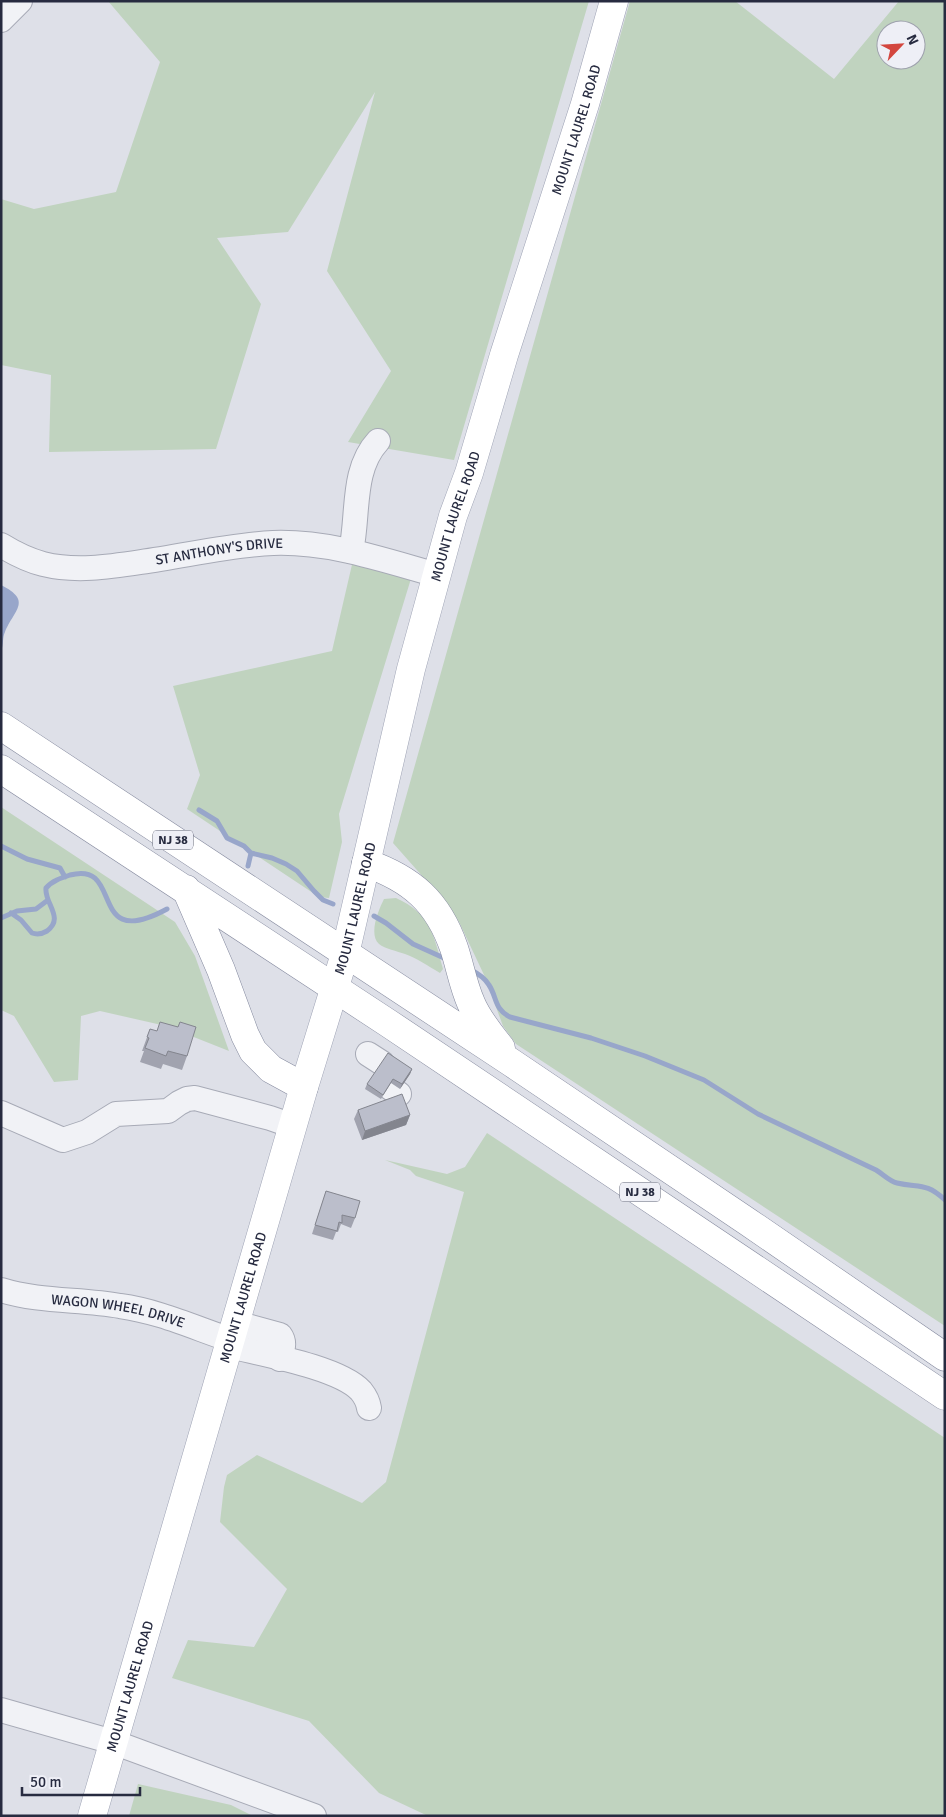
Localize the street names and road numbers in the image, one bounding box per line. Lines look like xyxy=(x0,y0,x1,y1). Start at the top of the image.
street label: MOUNT LAUREL ROAD xyxy=(548,63,604,197)
street label: MOUNT LAUREL ROAD xyxy=(427,449,484,583)
street label: ST ANTHONY'S DRIVE xyxy=(154,534,283,568)
road number: NJ 38 xyxy=(153,830,193,850)
street label: MOUNT LAUREL ROAD xyxy=(331,841,379,977)
road number: NJ 38 xyxy=(620,1182,660,1202)
street label: MOUNT LAUREL ROAD xyxy=(216,1230,270,1365)
street label: WAGON WHEEL DRIVE xyxy=(50,1291,187,1331)
street label: MOUNT LAUREL ROAD xyxy=(103,1619,157,1754)

